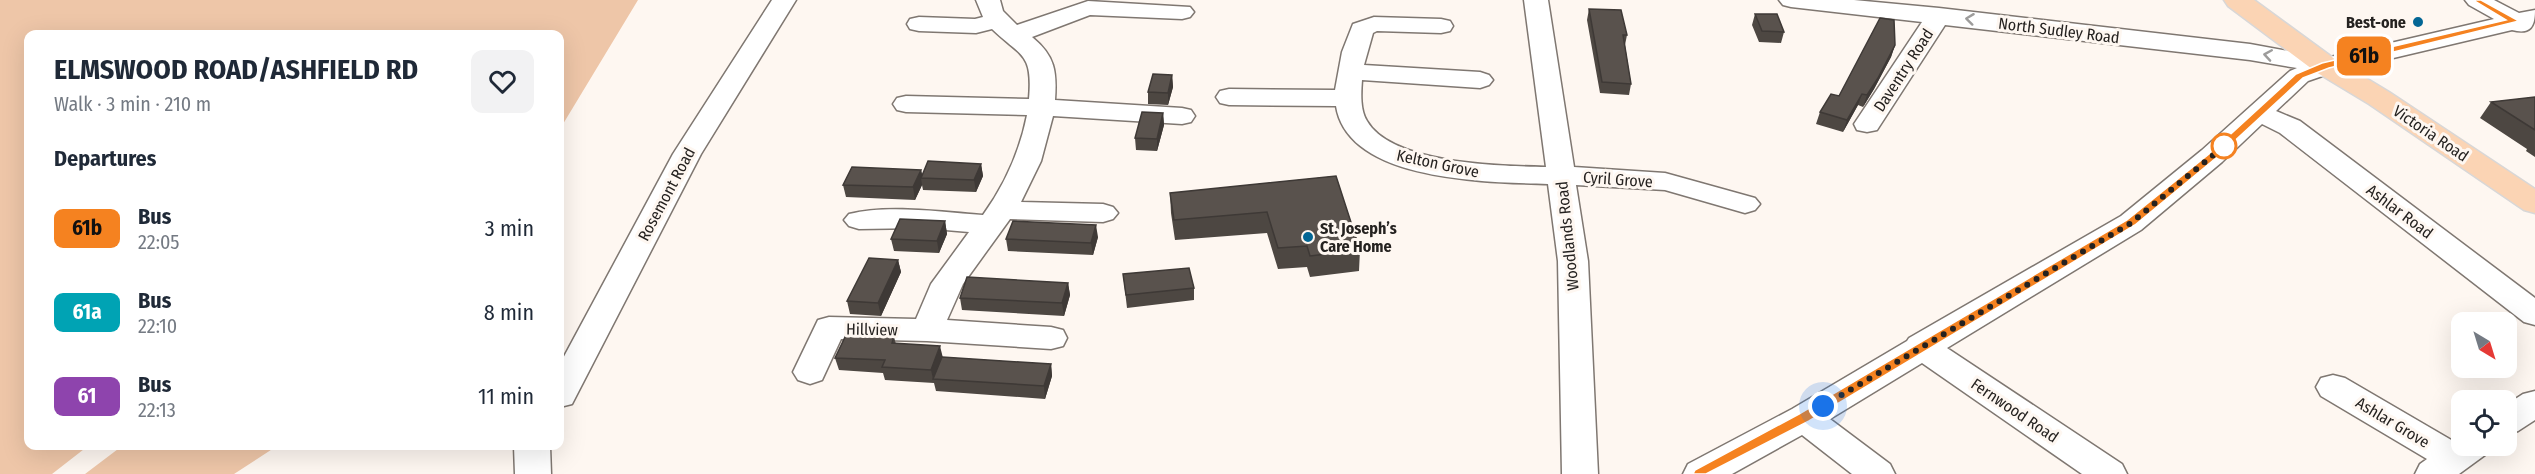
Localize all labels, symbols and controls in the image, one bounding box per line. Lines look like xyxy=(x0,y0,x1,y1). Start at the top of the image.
one-way arrow xyxy=(1966,13,1975,26)
place label: Best-one xyxy=(2346,13,2406,32)
street label: North Sudley Road xyxy=(1997,14,2121,47)
marker: Best-one xyxy=(2411,15,2425,29)
street label: Daventry Road xyxy=(1870,25,1937,115)
line badge: 61b xyxy=(2330,36,2398,76)
text: 61b xyxy=(2349,43,2379,69)
button: heart xyxy=(471,50,534,113)
one-way arrow xyxy=(2264,50,2273,62)
text: ELMSWOOD ROAD/ASHFIELD RD xyxy=(54,53,418,86)
text: Walk · 3 min · 210 m xyxy=(54,92,211,116)
street label: Victoria Road xyxy=(2389,101,2472,166)
unlabelled marker xyxy=(2211,133,2237,159)
street label: Rosemont Road xyxy=(634,144,699,244)
text: Departures xyxy=(54,145,156,172)
street label: Kelton Grove xyxy=(1395,146,1481,181)
street label: Cyril Grove xyxy=(1583,168,1653,191)
street label: Woodlands Road xyxy=(1552,180,1583,292)
street label: Ashlar Road xyxy=(2363,180,2437,243)
text: Bus xyxy=(138,203,171,230)
text: 61b xyxy=(72,215,102,241)
text: 3 min xyxy=(485,215,534,242)
place label: St. Joseph’s Care Home xyxy=(1320,219,1397,256)
text: 22:05 xyxy=(138,230,179,254)
marker: St. Joseph’s Care Home xyxy=(1301,230,1315,244)
text: Bus xyxy=(138,287,171,314)
text: 61a xyxy=(72,299,102,325)
text: 8 min xyxy=(484,299,534,326)
north arrow xyxy=(2451,312,2517,378)
map controls xyxy=(2451,312,2517,456)
text: 22:10 xyxy=(138,314,177,338)
street label: Hillview xyxy=(846,320,898,339)
text: Bus xyxy=(138,371,171,398)
street label: Fernwood Road xyxy=(1967,374,2062,447)
text: 61 xyxy=(78,383,96,409)
text: 11 min xyxy=(478,383,534,410)
button: locate xyxy=(2451,390,2517,456)
your location xyxy=(1808,391,1838,421)
street label: Ashlar Grove xyxy=(2352,393,2433,452)
text: 22:13 xyxy=(138,398,176,422)

